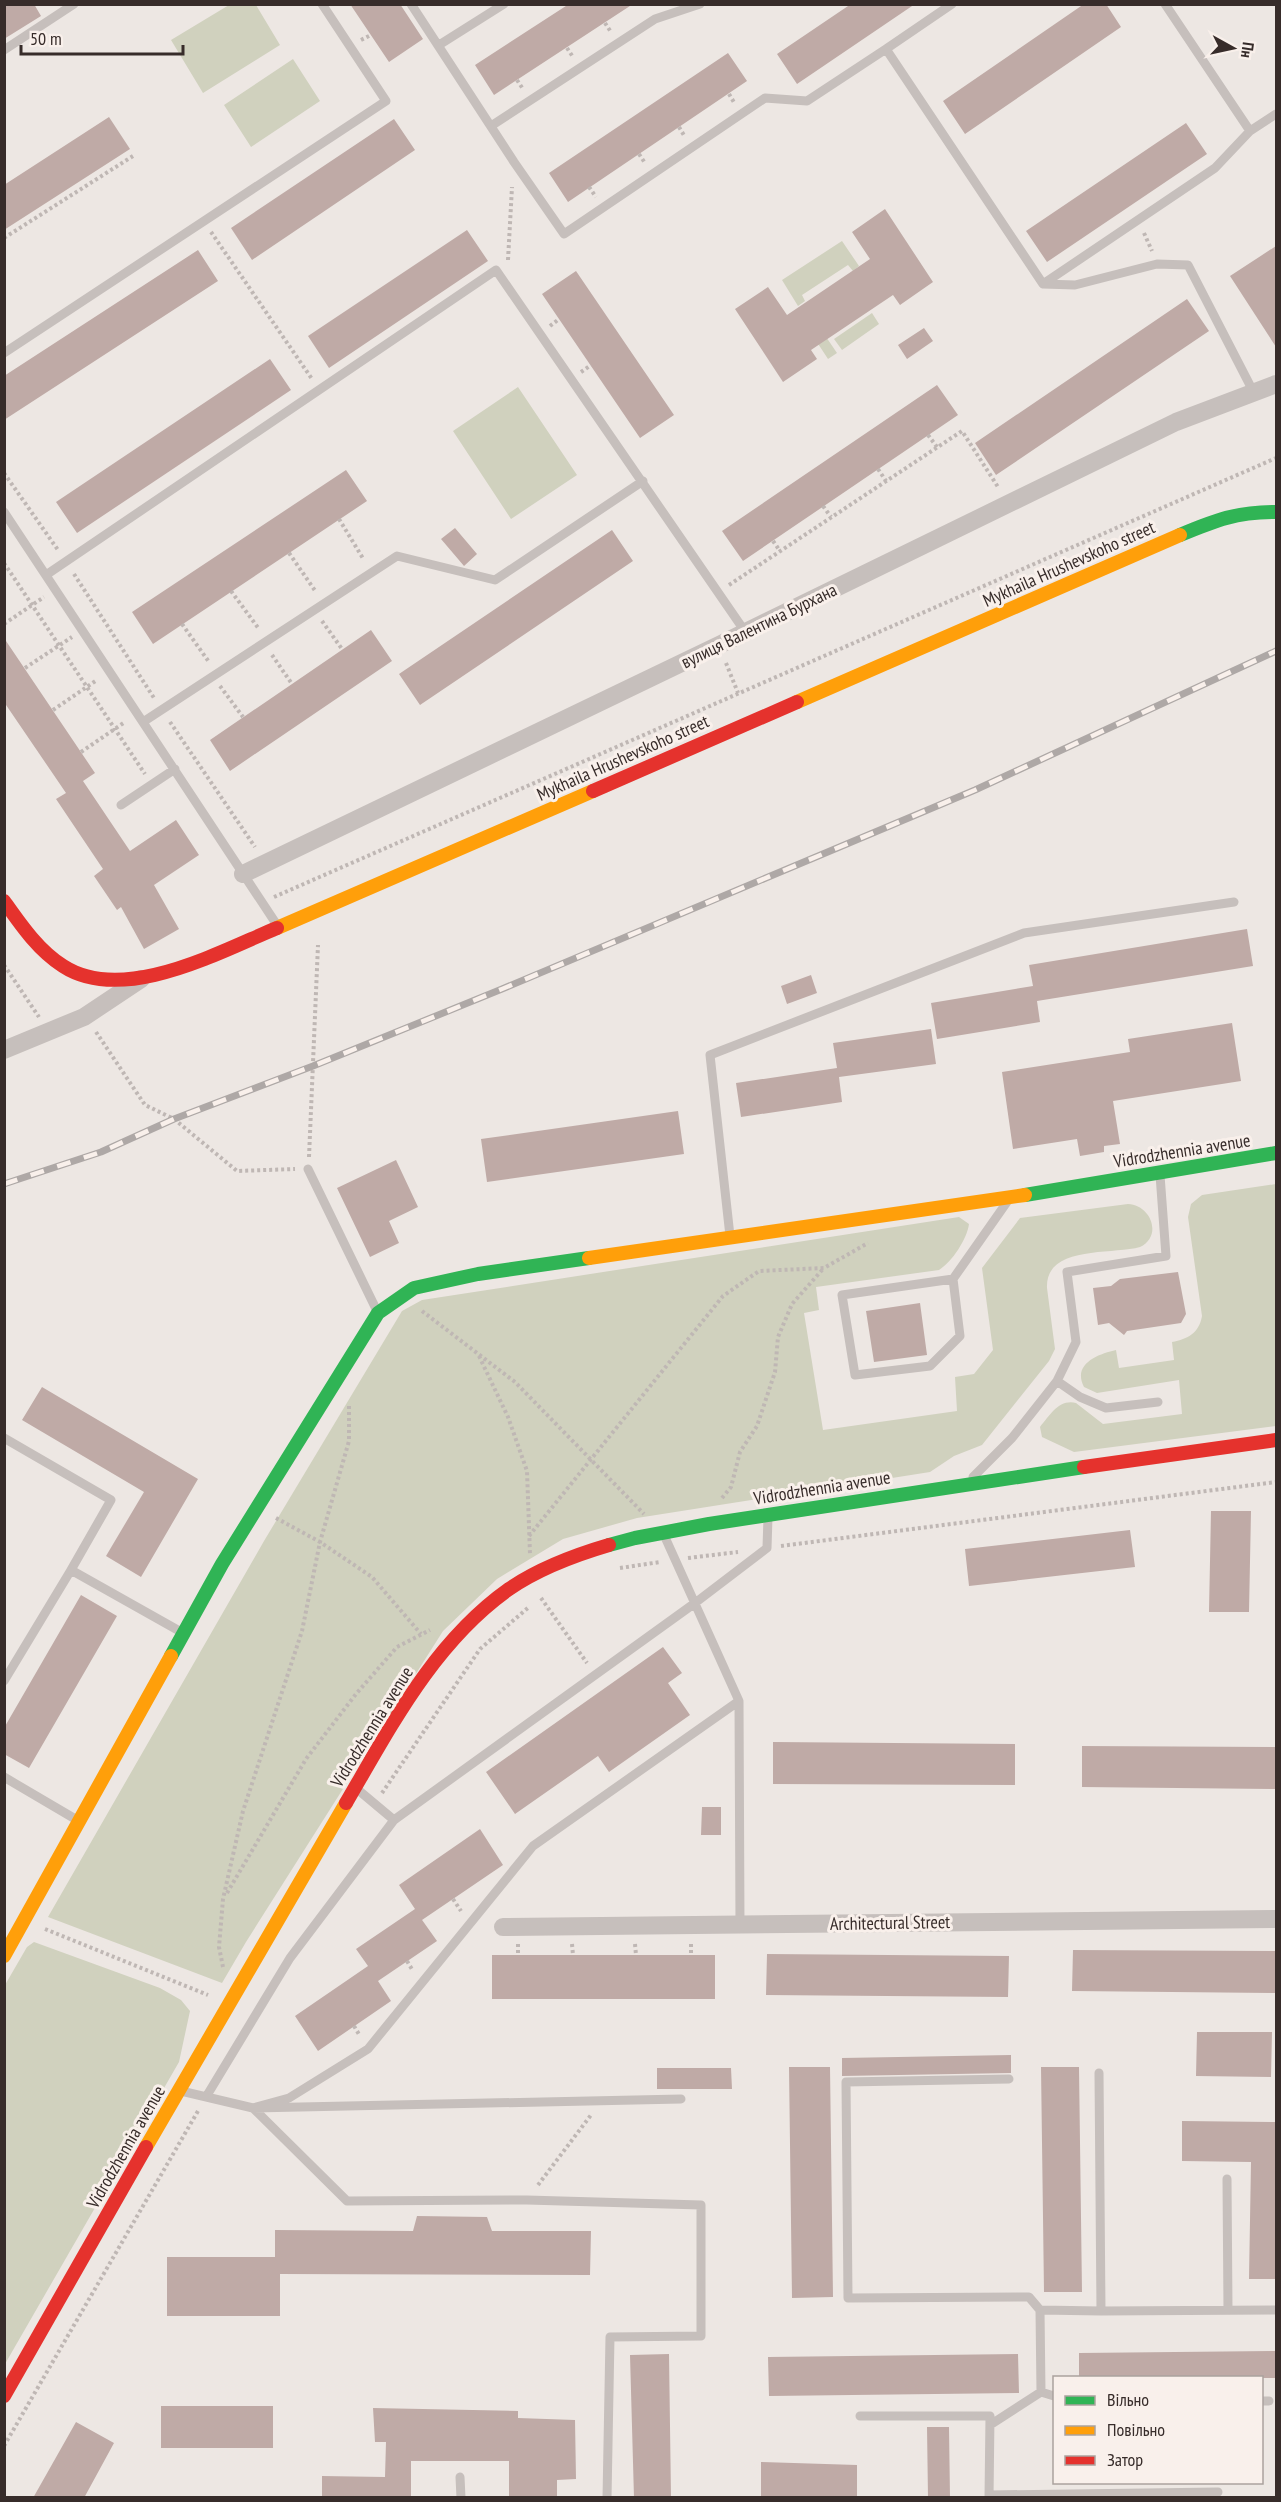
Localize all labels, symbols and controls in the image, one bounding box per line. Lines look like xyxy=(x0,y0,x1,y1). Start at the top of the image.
scale bar xyxy=(21,18,183,56)
north arrow xyxy=(1203,18,1263,78)
text: 50 m xyxy=(30,27,62,50)
text: Пн xyxy=(1237,41,1259,59)
street label: Mykhaila Hrushevskoho street xyxy=(979,515,1158,612)
street label: вулиця Валентина Бурхана xyxy=(677,578,840,673)
street label: Mykhaila Hrushevskoho street xyxy=(533,709,712,806)
street label: Vidrodzhennia avenue xyxy=(1111,1128,1252,1173)
street label: Vidrodzhennia avenue xyxy=(751,1465,892,1510)
street label: Vidrodzhennia avenue xyxy=(325,1662,418,1792)
street label: Architectural Street xyxy=(830,1910,950,1935)
street label: Vidrodzhennia avenue xyxy=(81,2081,170,2213)
legend xyxy=(1053,2376,1263,2484)
text: Вільно xyxy=(1107,2388,1149,2411)
text: Повільно xyxy=(1107,2418,1165,2441)
text: Затор xyxy=(1107,2448,1143,2471)

